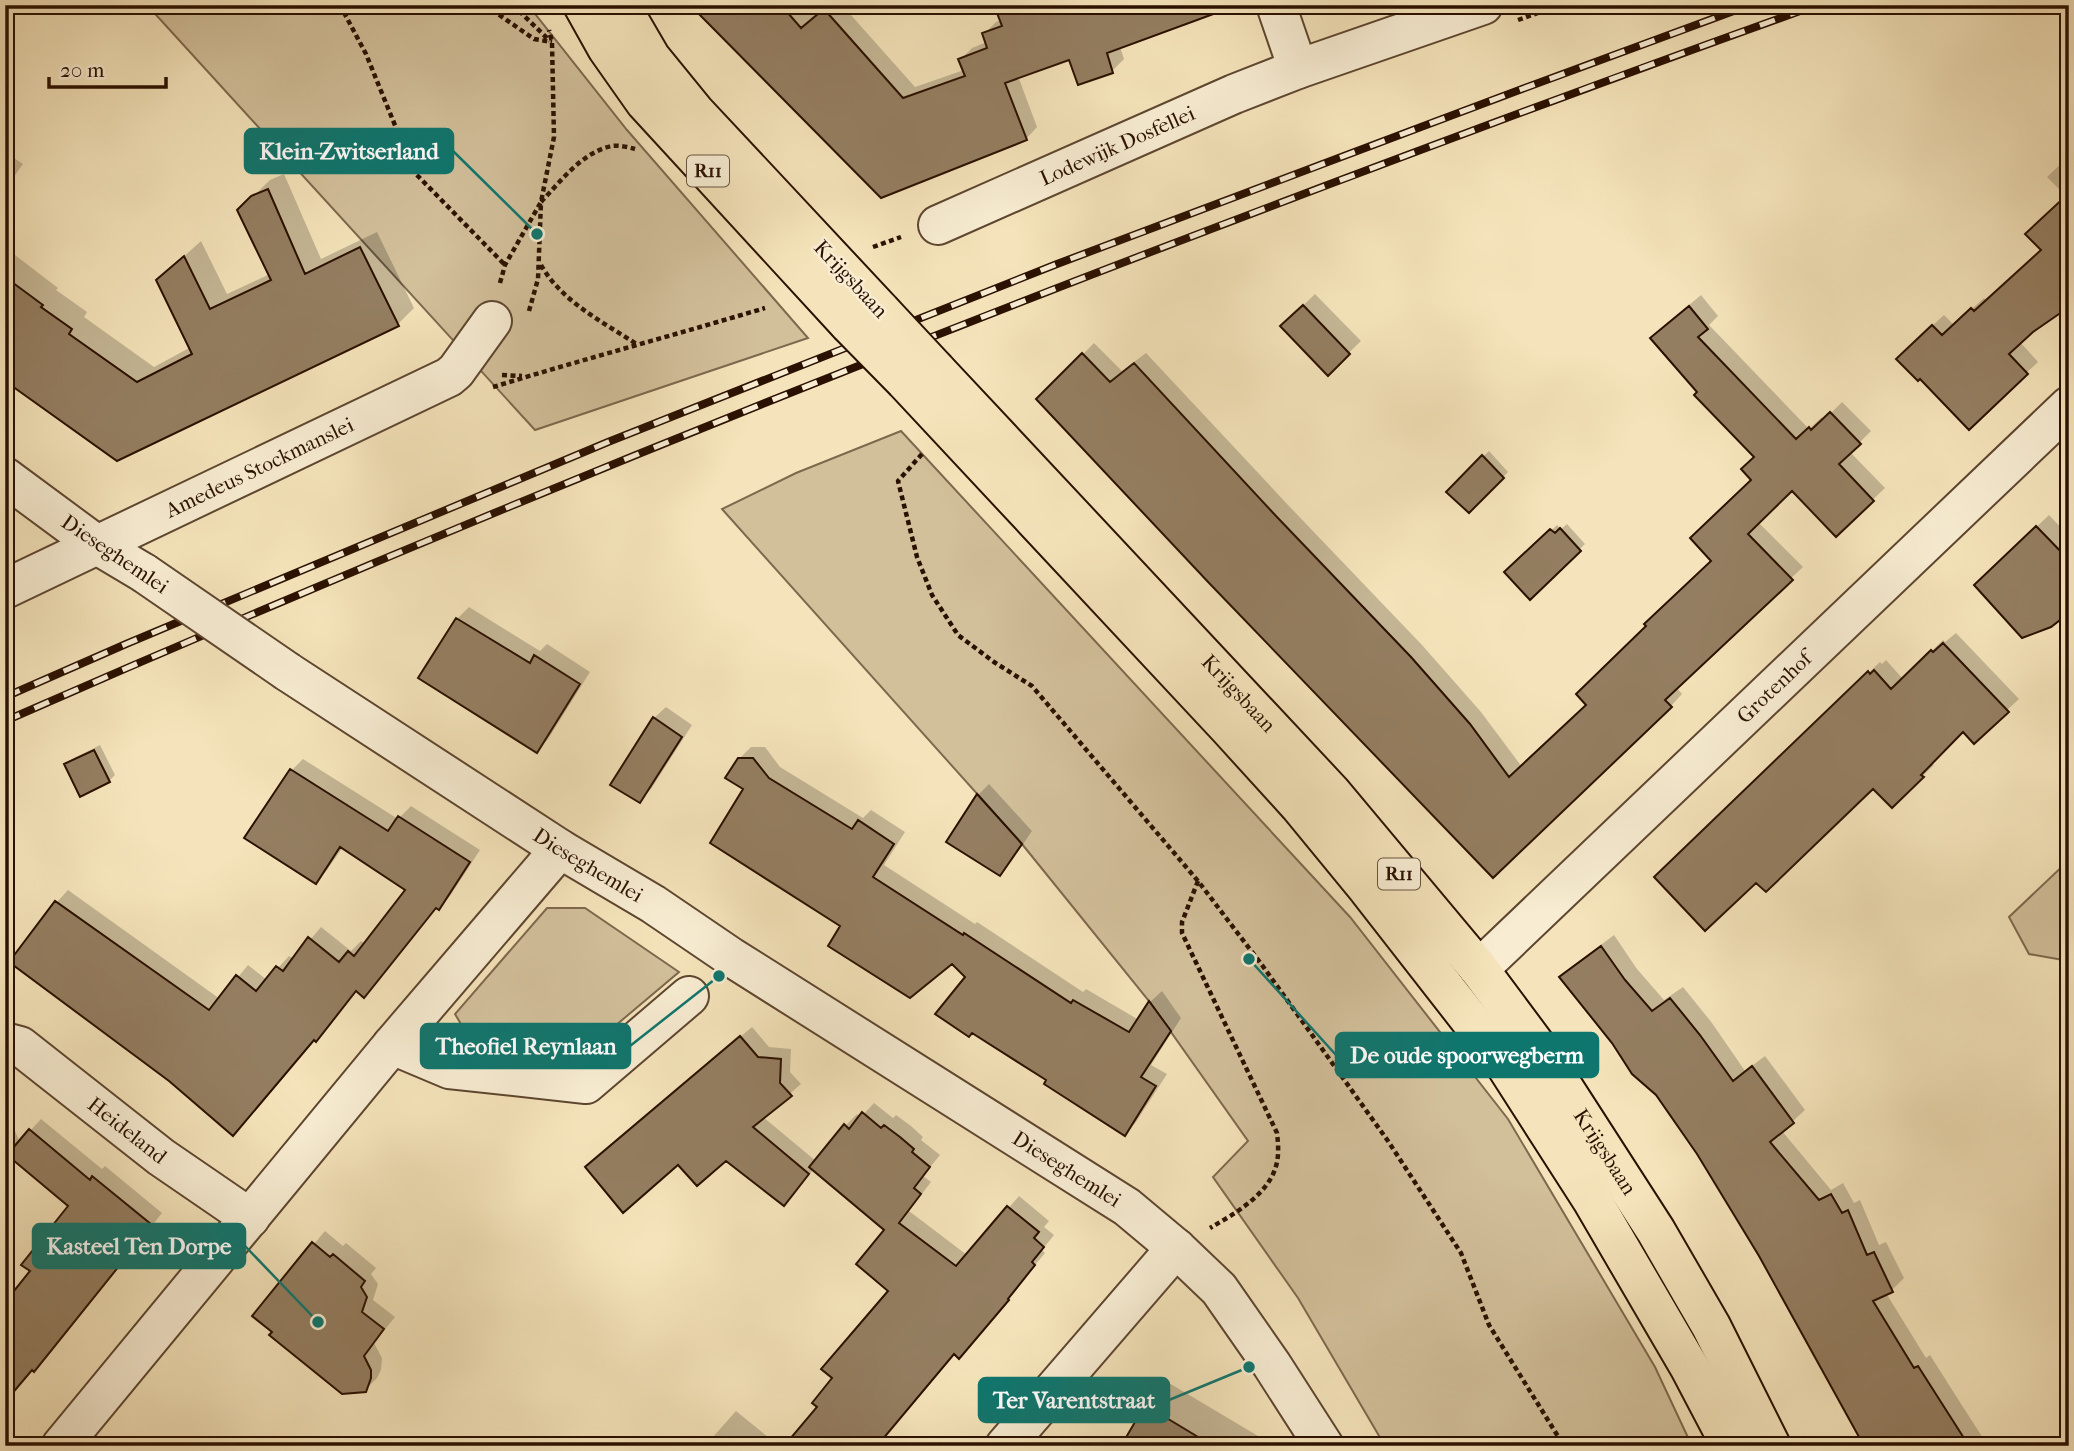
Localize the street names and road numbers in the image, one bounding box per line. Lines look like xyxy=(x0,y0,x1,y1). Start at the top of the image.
street label: Lodewijk Dosfellei xyxy=(1036,101,1198,190)
road number: R11 xyxy=(687,155,729,186)
street label: Krijgsbaan xyxy=(809,235,893,323)
street label: Amedeus Stockmanslei xyxy=(161,412,357,523)
street label: Dieseghemlei xyxy=(57,509,173,599)
street label: Grotenhof xyxy=(1732,644,1819,728)
street label: Krijgsbaan xyxy=(1197,650,1281,737)
street label: Dieseghemlei xyxy=(529,823,647,907)
road number: R11 xyxy=(1378,859,1420,890)
street label: Heideland xyxy=(83,1092,172,1169)
street label: Krijgsbaan xyxy=(1569,1104,1641,1199)
street label: Dieseghemlei xyxy=(1008,1126,1126,1212)

